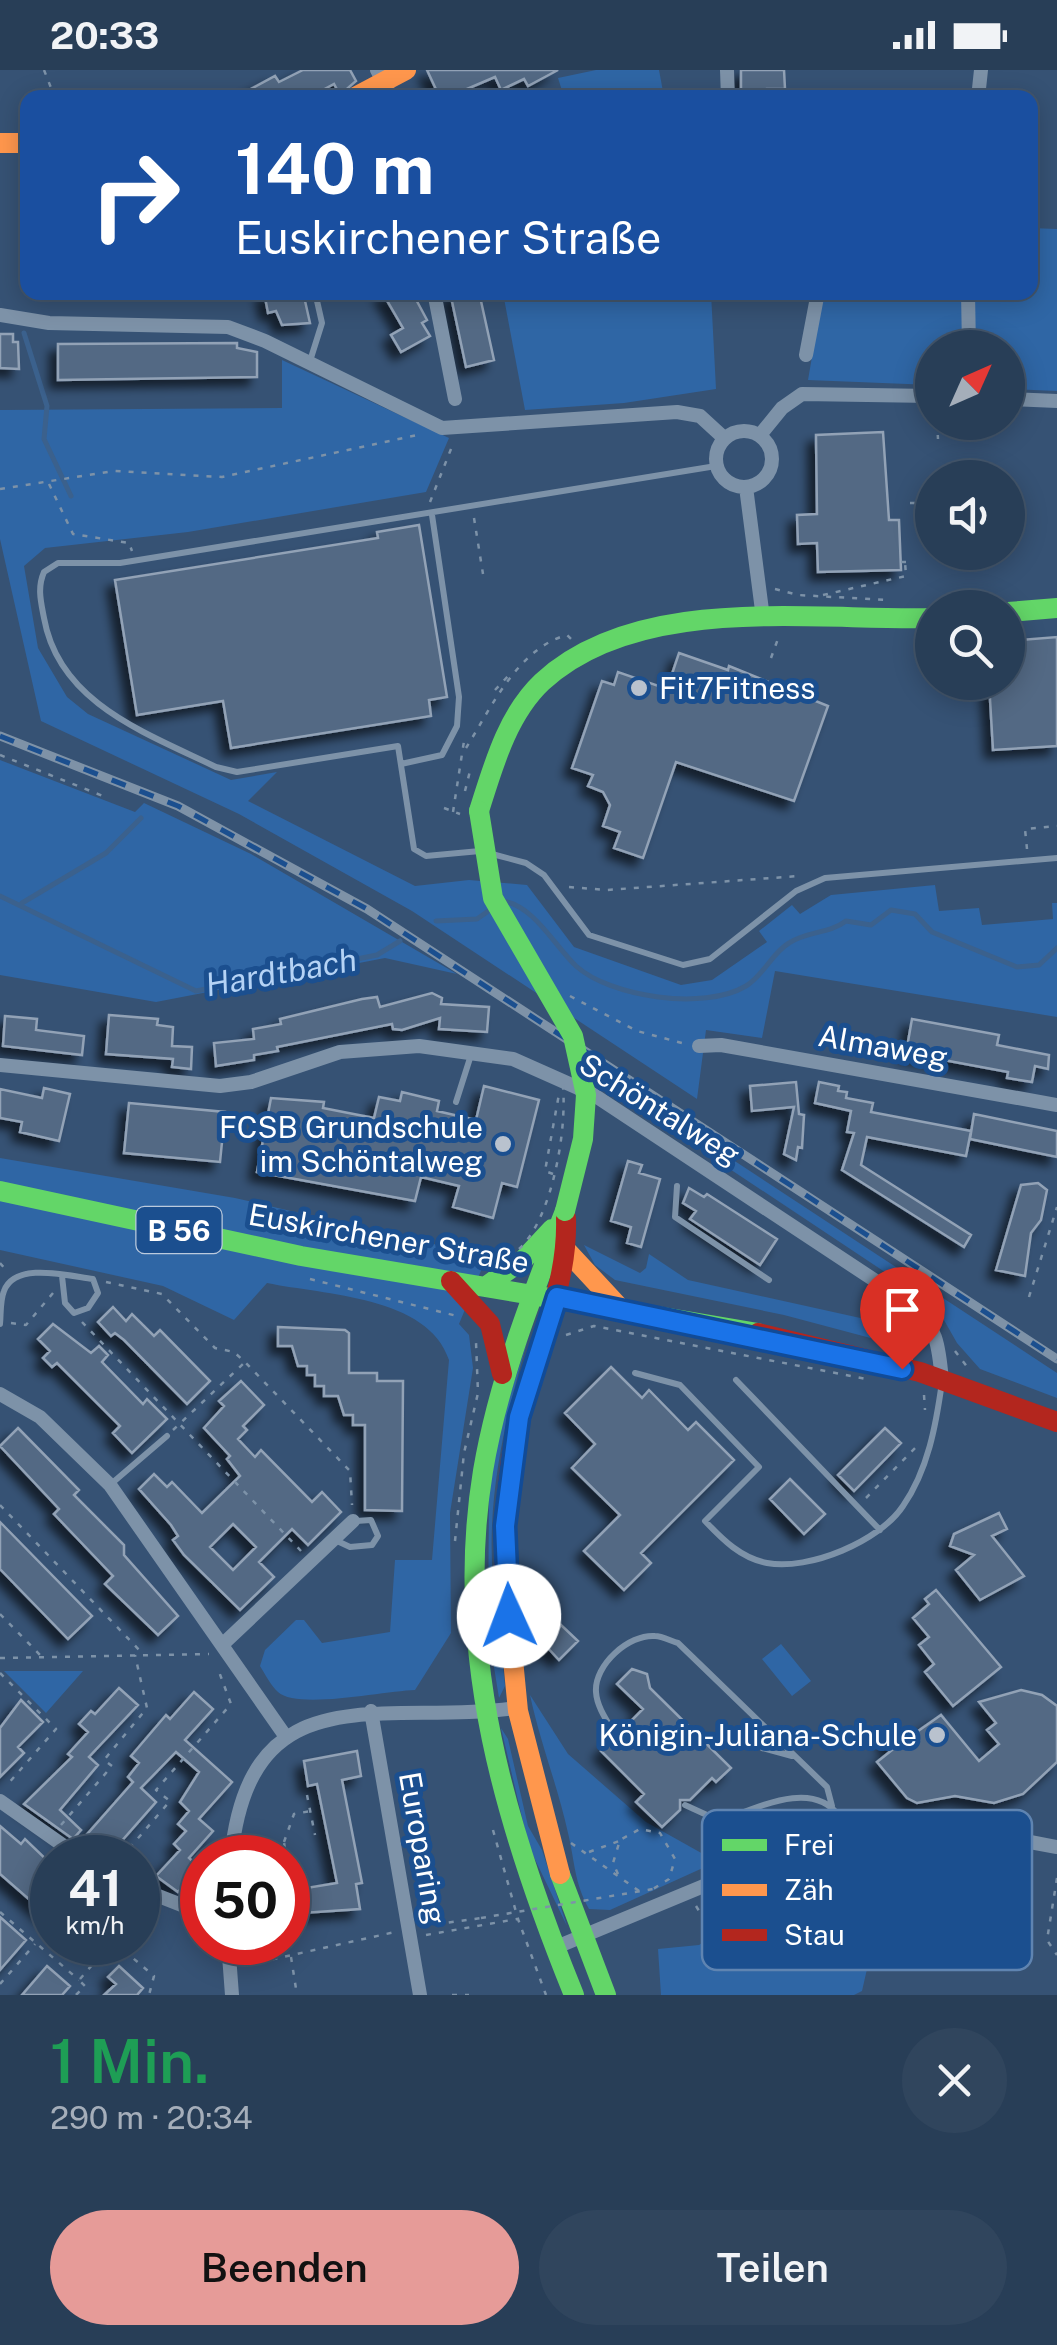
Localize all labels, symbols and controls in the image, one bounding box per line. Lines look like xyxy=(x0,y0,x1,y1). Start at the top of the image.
text: 20:33 xyxy=(50,13,159,58)
text: 140 m xyxy=(235,127,434,210)
icon: right xyxy=(70,130,200,260)
text: Euskirchener Straße xyxy=(235,211,661,264)
north arrow xyxy=(915,330,1025,440)
map controls xyxy=(915,330,1025,700)
button: sound xyxy=(915,460,1025,570)
button: search xyxy=(915,590,1025,700)
place label: Fit7Fitness xyxy=(659,670,815,706)
marker: Fit7Fitness xyxy=(628,677,650,699)
water label: Hardtbach xyxy=(202,941,360,1003)
street label: Almaweg xyxy=(815,1017,951,1075)
street label: Schöntalweg xyxy=(573,1045,747,1173)
place label: FCSB Grundschule im Schöntalweg xyxy=(219,1109,483,1179)
marker: FCSB Grundschule im Schöntalweg xyxy=(492,1133,514,1155)
street label: Euskirchener Straße xyxy=(246,1196,532,1280)
road number: B 56 xyxy=(136,1207,222,1253)
pin xyxy=(860,1267,945,1370)
icon: arrive xyxy=(875,1282,930,1337)
position arrow xyxy=(457,1564,561,1668)
place label: Königin-Juliana-Schule xyxy=(599,1717,917,1753)
marker: Königin-Juliana-Schule xyxy=(926,1724,948,1746)
street label: Europaring xyxy=(392,1769,454,1927)
legend xyxy=(702,1810,1032,1970)
text: Frei xyxy=(784,1828,834,1861)
speed limit sign: 50 xyxy=(180,1835,310,1965)
text: 41 xyxy=(68,1858,122,1917)
text: Zäh xyxy=(784,1873,834,1906)
text: km/h xyxy=(66,1910,124,1940)
text: Stau xyxy=(784,1918,845,1951)
text: 1 Min. xyxy=(50,2026,209,2097)
button: close xyxy=(902,2028,1007,2133)
text: 290 m · 20:34 xyxy=(50,2099,253,2136)
button: Beenden xyxy=(50,2210,519,2325)
button: Teilen xyxy=(539,2210,1007,2325)

